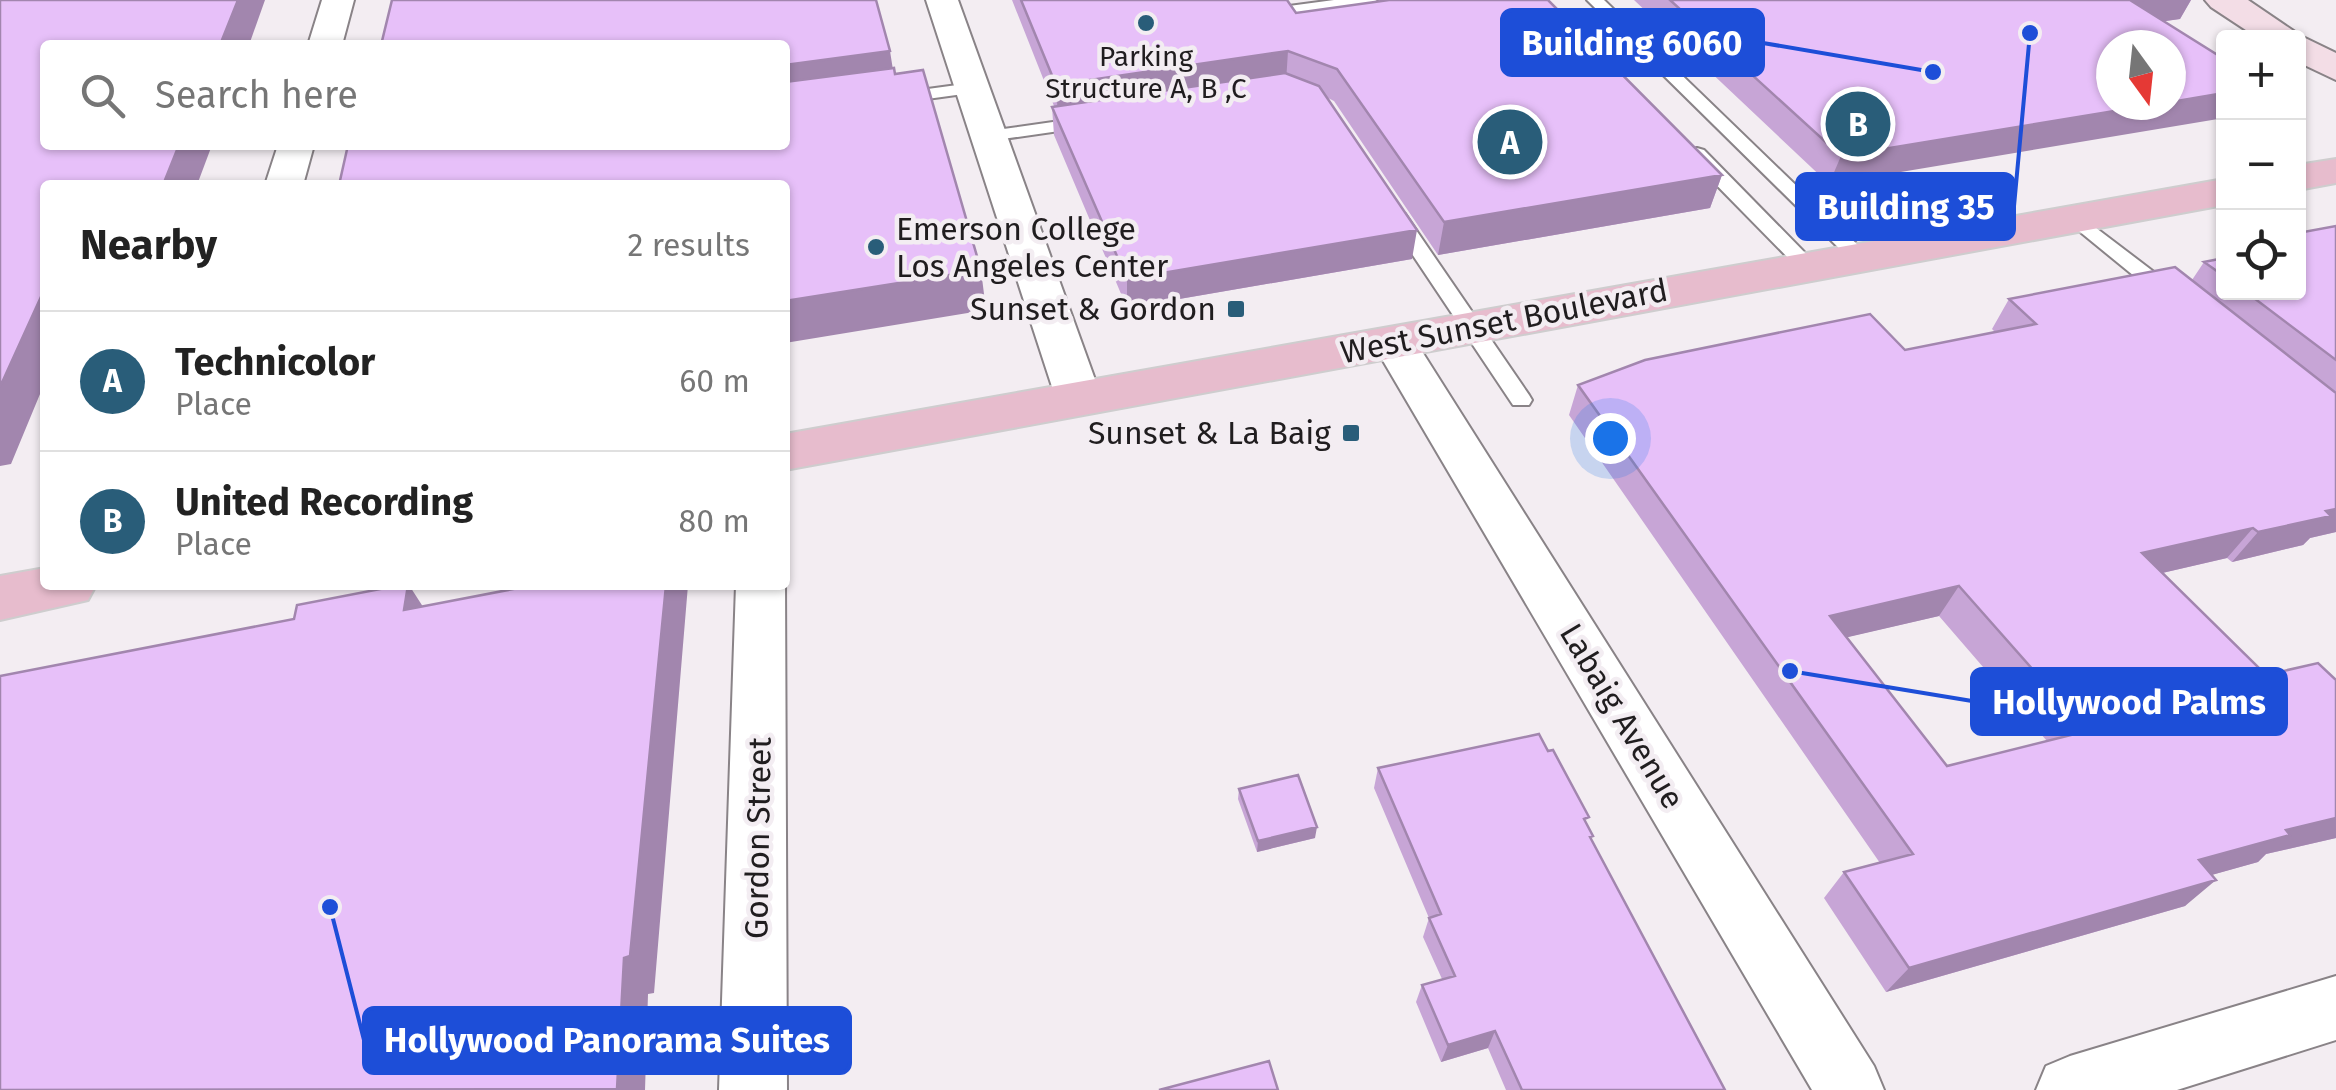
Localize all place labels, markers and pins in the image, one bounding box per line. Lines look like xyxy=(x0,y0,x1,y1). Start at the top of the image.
callout: Building 6060 xyxy=(1502,10,1763,75)
marker: Parking Structure A, B ,C xyxy=(1135,12,1157,34)
place label: Parking Structure A, B ,C xyxy=(1045,40,1247,105)
pin: B xyxy=(1826,86,1890,162)
pin: A xyxy=(1478,104,1542,180)
callout: Building 35 xyxy=(1797,174,2014,239)
place label: Emerson College Los Angeles Center xyxy=(896,210,1169,285)
marker: Emerson College Los Angeles Center xyxy=(865,236,887,258)
place label: Sunset & Gordon xyxy=(970,290,1216,328)
marker: Sunset & Gordon xyxy=(1225,298,1247,320)
place label: Sunset & La Baig xyxy=(1088,414,1331,452)
marker: Sunset & La Baig xyxy=(1340,422,1362,444)
callout: Hollywood Palms xyxy=(1972,669,2286,734)
callout: Hollywood Panorama Suites xyxy=(364,1008,850,1073)

